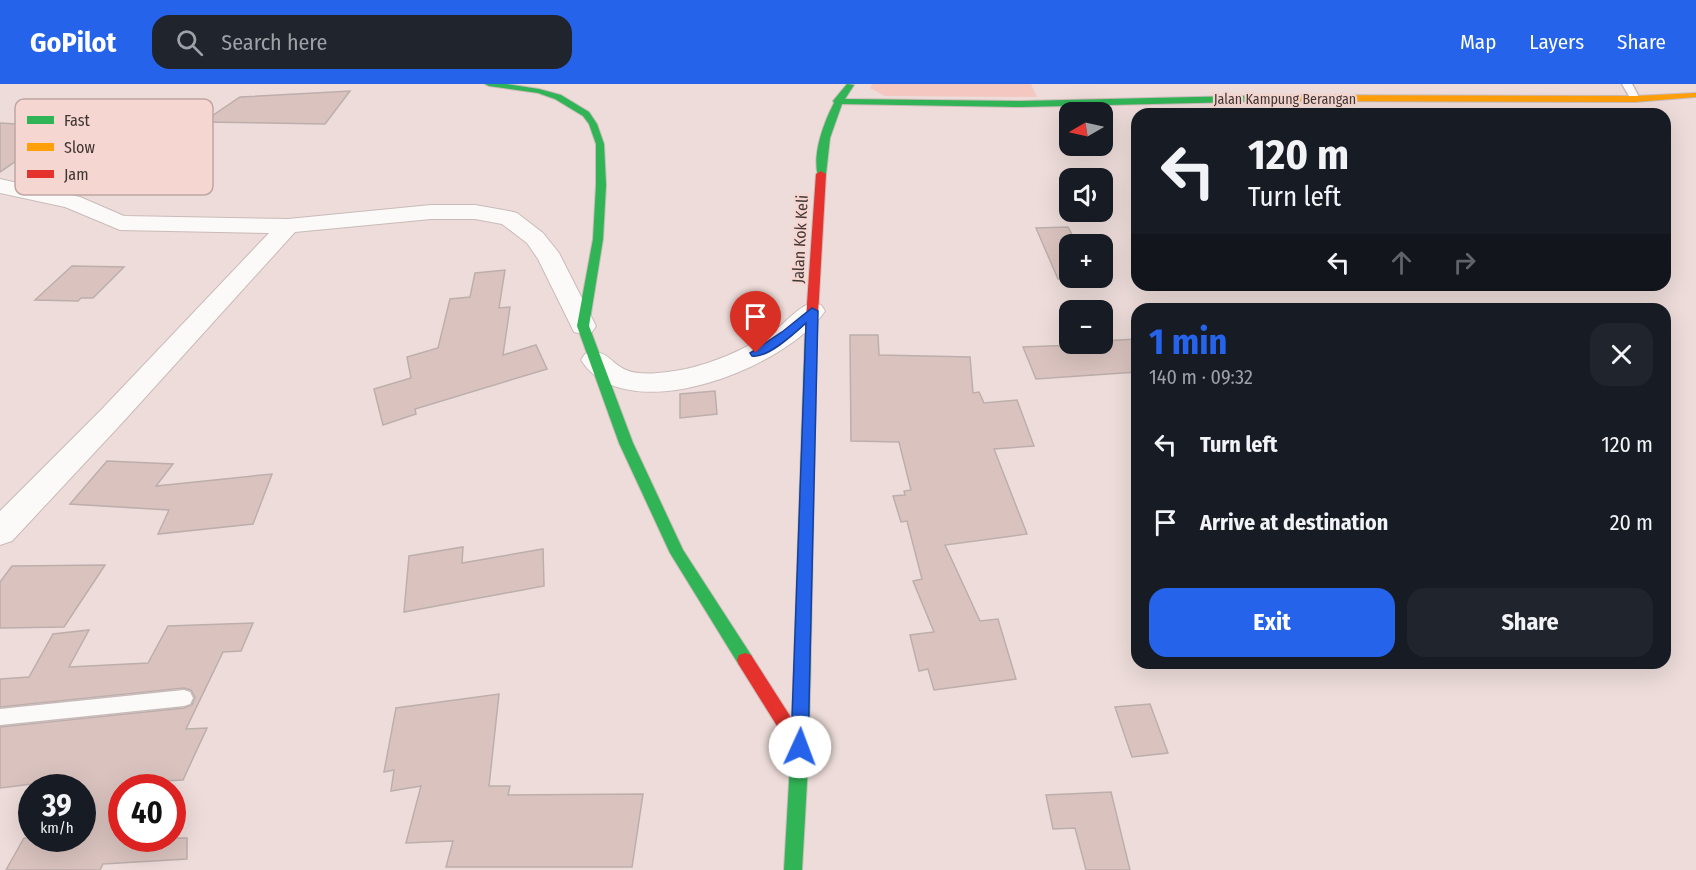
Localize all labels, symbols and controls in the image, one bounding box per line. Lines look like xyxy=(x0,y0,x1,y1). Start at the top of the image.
search box xyxy=(152,15,572,69)
text: GoPilot xyxy=(30,26,116,59)
icon: search xyxy=(173,26,206,59)
text: Search here xyxy=(221,29,327,56)
text: Map xyxy=(1460,29,1496,55)
text: Layers xyxy=(1529,29,1584,55)
text: Share xyxy=(1617,29,1666,55)
street label: Jalan Kampung Berangan xyxy=(1214,91,1356,108)
legend xyxy=(15,99,213,195)
north arrow xyxy=(1059,102,1113,156)
map controls xyxy=(1059,102,1113,354)
text: Fast xyxy=(64,111,91,130)
text: 120 m xyxy=(1248,130,1349,180)
icon: left xyxy=(1149,132,1227,210)
text: Slow xyxy=(64,138,95,157)
text: Jam xyxy=(64,165,89,184)
button: sound xyxy=(1059,168,1113,222)
text: Turn left xyxy=(1248,181,1341,213)
street label: Jalan Kok Keli xyxy=(788,194,812,284)
button: + xyxy=(1059,234,1113,288)
icon: left xyxy=(1322,246,1355,279)
icon: ahead xyxy=(1385,246,1418,279)
icon: right xyxy=(1448,246,1481,279)
pin xyxy=(730,291,781,353)
icon: arrive xyxy=(739,300,772,333)
button: − xyxy=(1059,300,1113,354)
text: 1 min xyxy=(1149,320,1227,364)
button: close xyxy=(1590,323,1653,386)
text: 140 m · 09:32 xyxy=(1149,365,1253,389)
icon: left xyxy=(1149,428,1182,461)
text: Turn left xyxy=(1200,431,1278,458)
text: 120 m xyxy=(1601,431,1653,458)
icon: arrive xyxy=(1149,506,1182,539)
text: Arrive at destination xyxy=(1200,509,1388,536)
text: 20 m xyxy=(1610,509,1653,536)
button: Exit xyxy=(1149,588,1395,657)
button: Share xyxy=(1407,588,1653,657)
position arrow xyxy=(768,715,832,779)
speed limit sign: 40 xyxy=(108,774,186,852)
text: 39 xyxy=(42,788,72,824)
text: km/h xyxy=(40,819,74,837)

